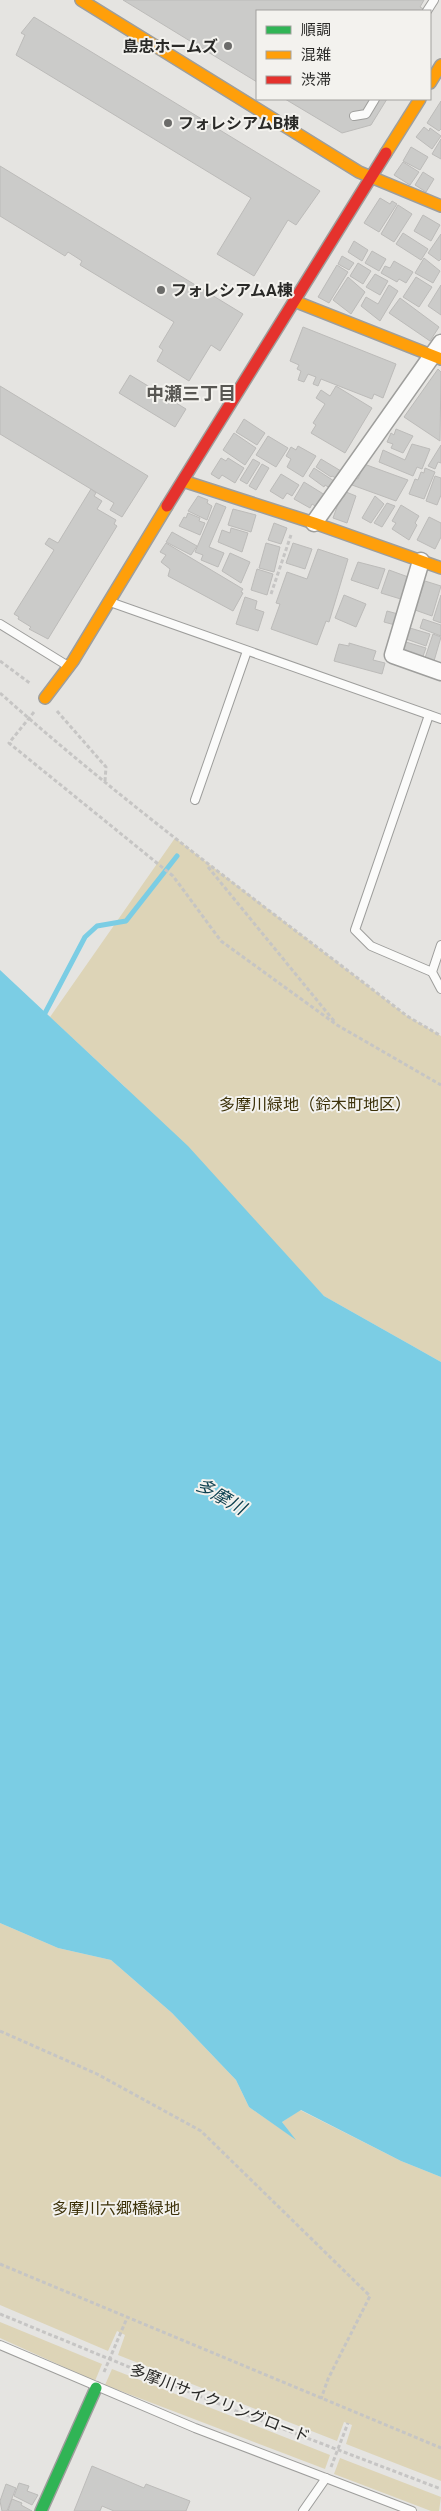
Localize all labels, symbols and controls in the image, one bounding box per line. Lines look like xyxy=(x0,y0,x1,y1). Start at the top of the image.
legend xyxy=(256,10,431,100)
text: 順調 xyxy=(301,21,331,39)
place label: 島忠ホームズ xyxy=(122,37,218,56)
marker: 島忠ホームズ xyxy=(222,40,234,52)
text: 混雑 xyxy=(301,46,331,64)
text: 渋滞 xyxy=(301,71,331,89)
place label: フォレシアムB棟 xyxy=(178,114,299,133)
marker: フォレシアムB棟 xyxy=(162,117,174,129)
place label: フォレシアムA棟 xyxy=(171,281,293,300)
marker: フォレシアムA棟 xyxy=(155,284,167,296)
district label: 中瀬三丁目 xyxy=(146,383,236,404)
park label: 多摩川緑地（鈴木町地区） xyxy=(219,1095,411,1114)
water label: 多摩川 xyxy=(192,1473,251,1520)
park label: 多摩川六郷橋緑地 xyxy=(52,2199,180,2218)
street label: 多摩川サイクリングロード xyxy=(127,2360,313,2446)

